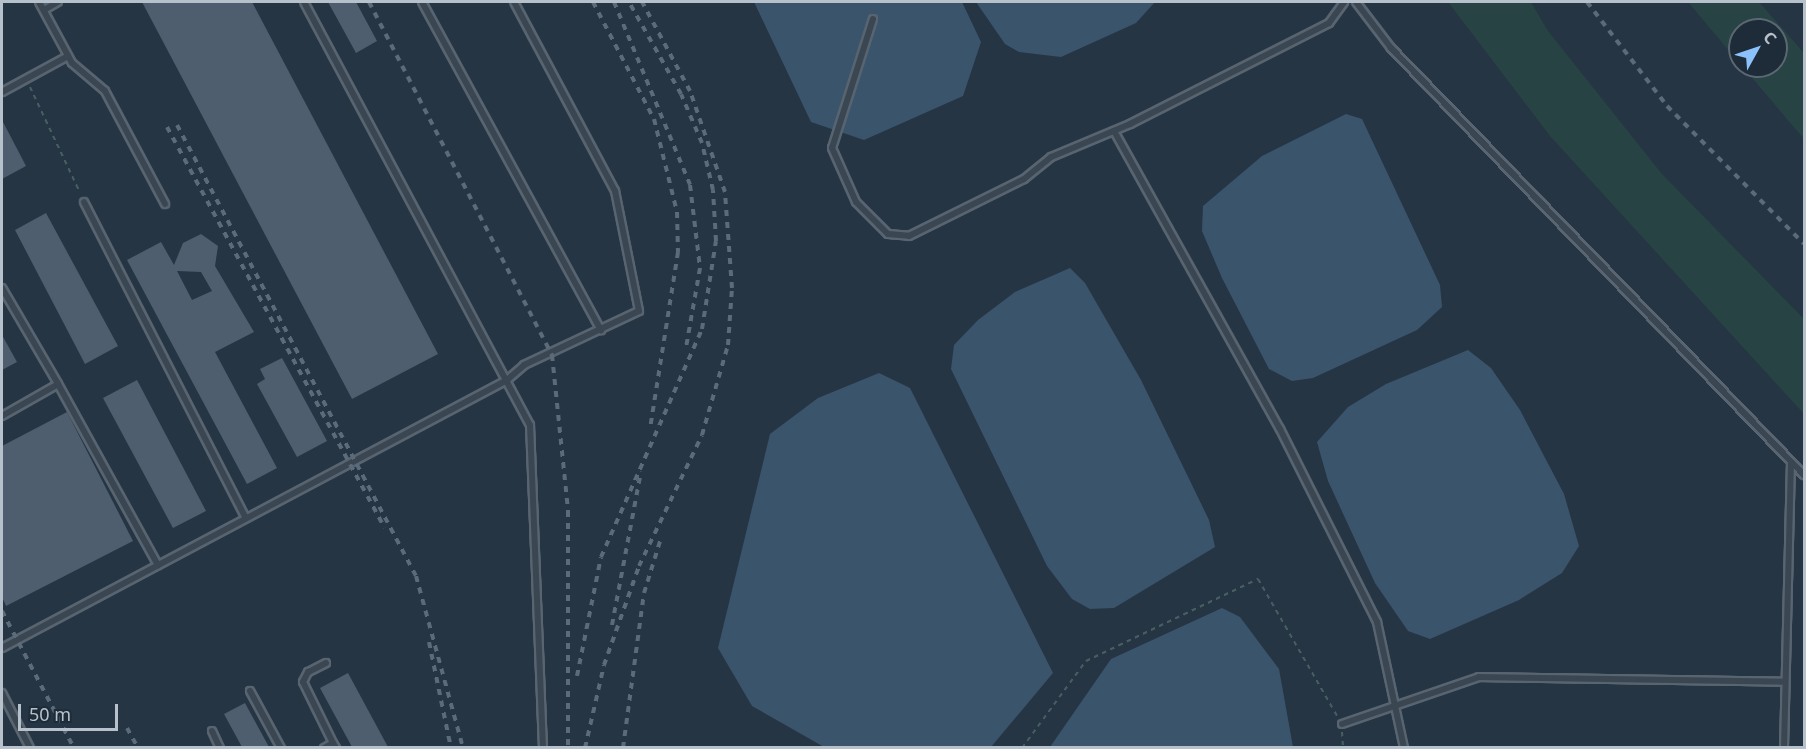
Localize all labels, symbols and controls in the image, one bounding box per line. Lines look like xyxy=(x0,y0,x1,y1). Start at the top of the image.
north arrow xyxy=(1728,18,1788,78)
text: С xyxy=(1759,27,1782,49)
scale bar xyxy=(21,692,122,730)
text: 50 m xyxy=(29,702,71,726)

